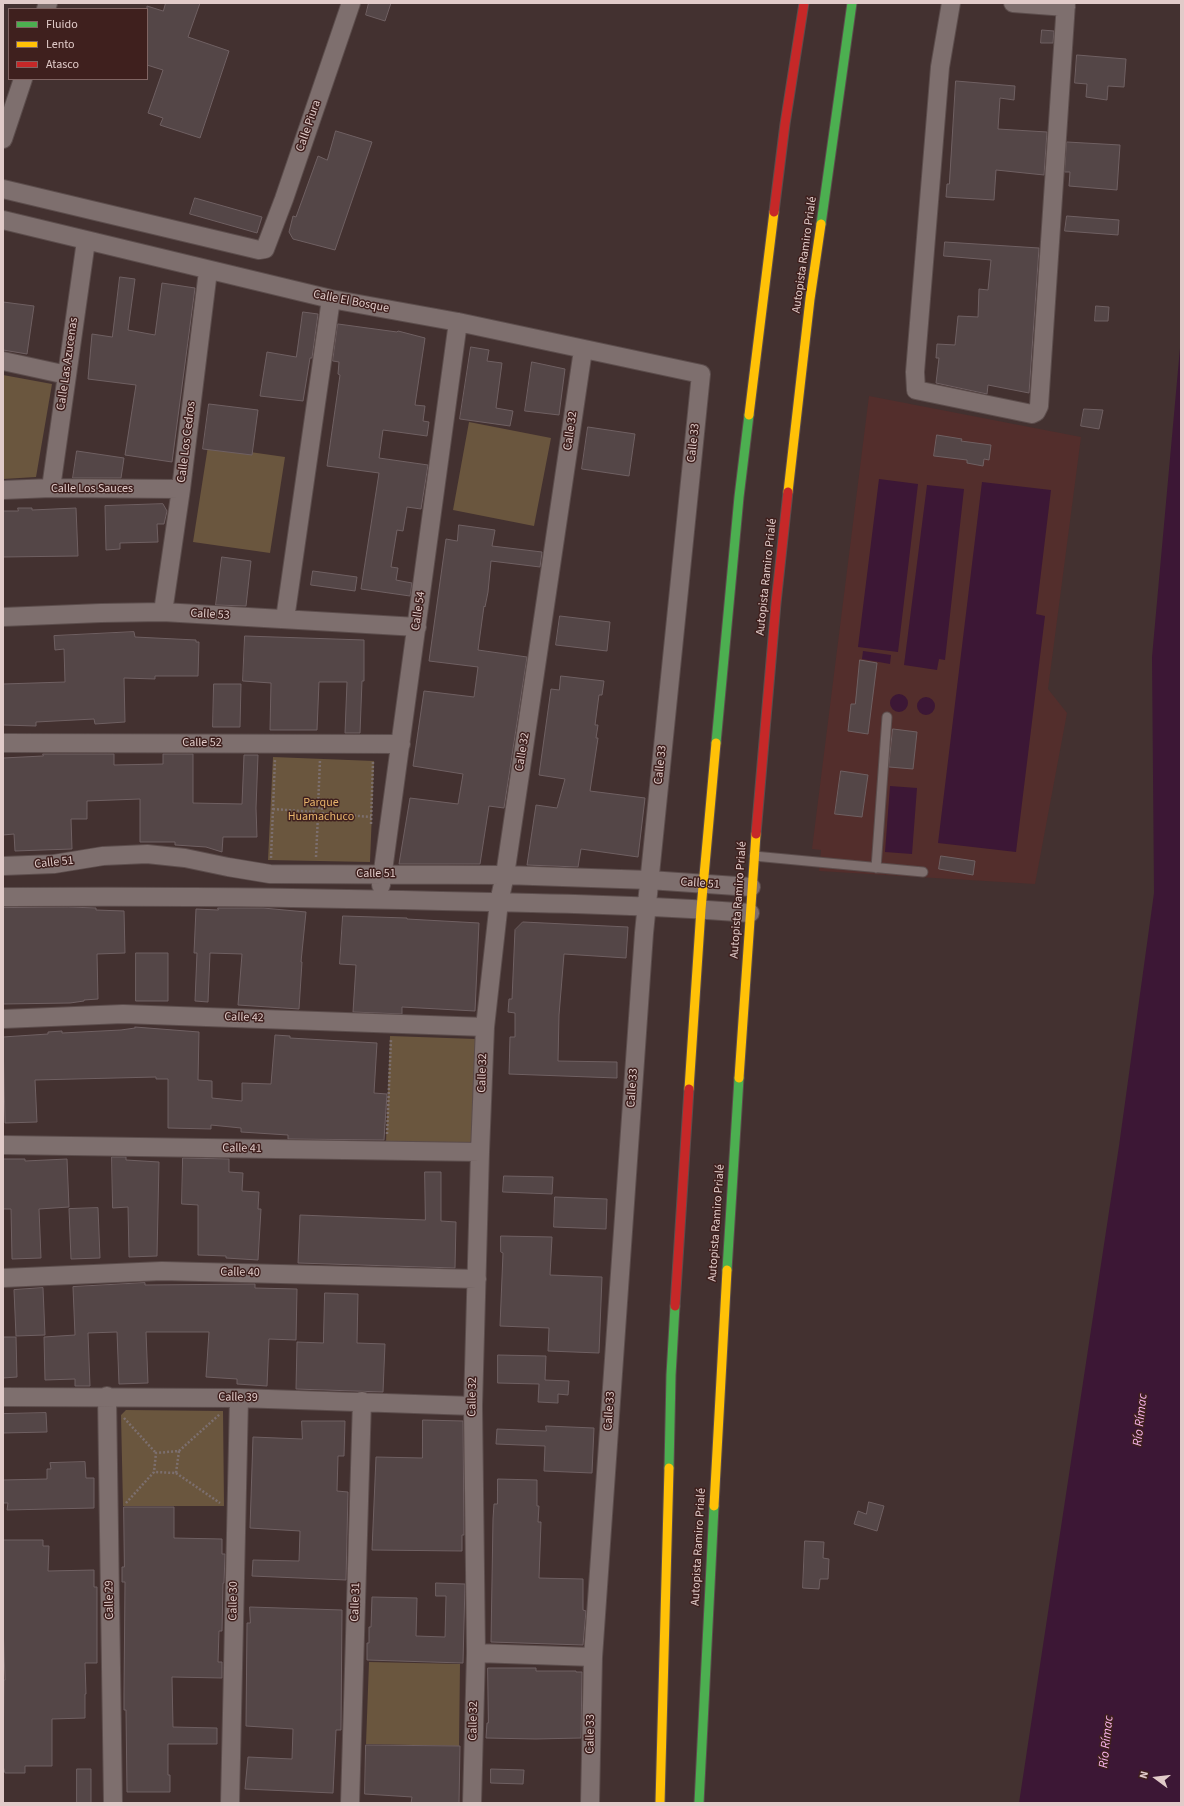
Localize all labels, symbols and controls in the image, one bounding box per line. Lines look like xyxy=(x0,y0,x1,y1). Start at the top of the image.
legend xyxy=(8,8,148,80)
text: Fluido xyxy=(46,16,78,33)
text: Lento xyxy=(46,36,75,53)
text: Atasco xyxy=(46,56,79,73)
street label: Calle Piura xyxy=(293,98,325,154)
street label: Autopista Ramiro Prialé xyxy=(790,196,820,314)
street label: Calle El Bosque xyxy=(312,288,390,316)
street label: Calle Las Azucenas xyxy=(54,317,82,411)
street label: Calle Los Cedros xyxy=(175,400,199,484)
street label: Calle 32 xyxy=(561,411,581,451)
street label: Calle 33 xyxy=(685,423,703,463)
street label: Calle Los Sauces xyxy=(51,482,133,496)
street label: Autopista Ramiro Prialé xyxy=(754,518,780,636)
street label: Calle 54 xyxy=(409,591,429,631)
street label: Calle 53 xyxy=(190,607,230,623)
street label: Calle 32 xyxy=(513,731,533,773)
street label: Calle 52 xyxy=(182,736,222,750)
street label: Calle 33 xyxy=(652,745,670,785)
park label: Parque Huamachuco xyxy=(288,796,354,824)
street label: Autopista Ramiro Prialé xyxy=(728,841,750,959)
street label: Calle 51 xyxy=(34,854,74,872)
street label: Calle 51 xyxy=(356,867,396,881)
street label: Calle 51 xyxy=(680,875,720,893)
street label: Calle 42 xyxy=(224,1010,264,1026)
street label: Calle 32 xyxy=(475,1053,491,1093)
street label: Calle 33 xyxy=(624,1068,642,1108)
street label: Calle 41 xyxy=(222,1141,262,1157)
street label: Autopista Ramiro Prialé xyxy=(706,1164,728,1282)
street label: Calle 40 xyxy=(220,1265,260,1281)
street label: Calle 32 xyxy=(465,1377,481,1417)
street label: Calle 39 xyxy=(218,1390,258,1406)
street label: Calle 33 xyxy=(601,1391,619,1431)
water label: Río Rímac xyxy=(1130,1393,1152,1447)
street label: Autopista Ramiro Prialé xyxy=(689,1488,709,1606)
street label: Calle 29 xyxy=(102,1580,118,1620)
street label: Calle 30 xyxy=(226,1581,242,1621)
street label: Calle 31 xyxy=(348,1582,364,1622)
street label: Calle 32 xyxy=(466,1701,482,1741)
street label: Calle 33 xyxy=(583,1714,599,1754)
water label: Río Rímac xyxy=(1096,1715,1118,1769)
north arrow xyxy=(1136,1758,1176,1798)
text: N xyxy=(1136,1769,1152,1780)

